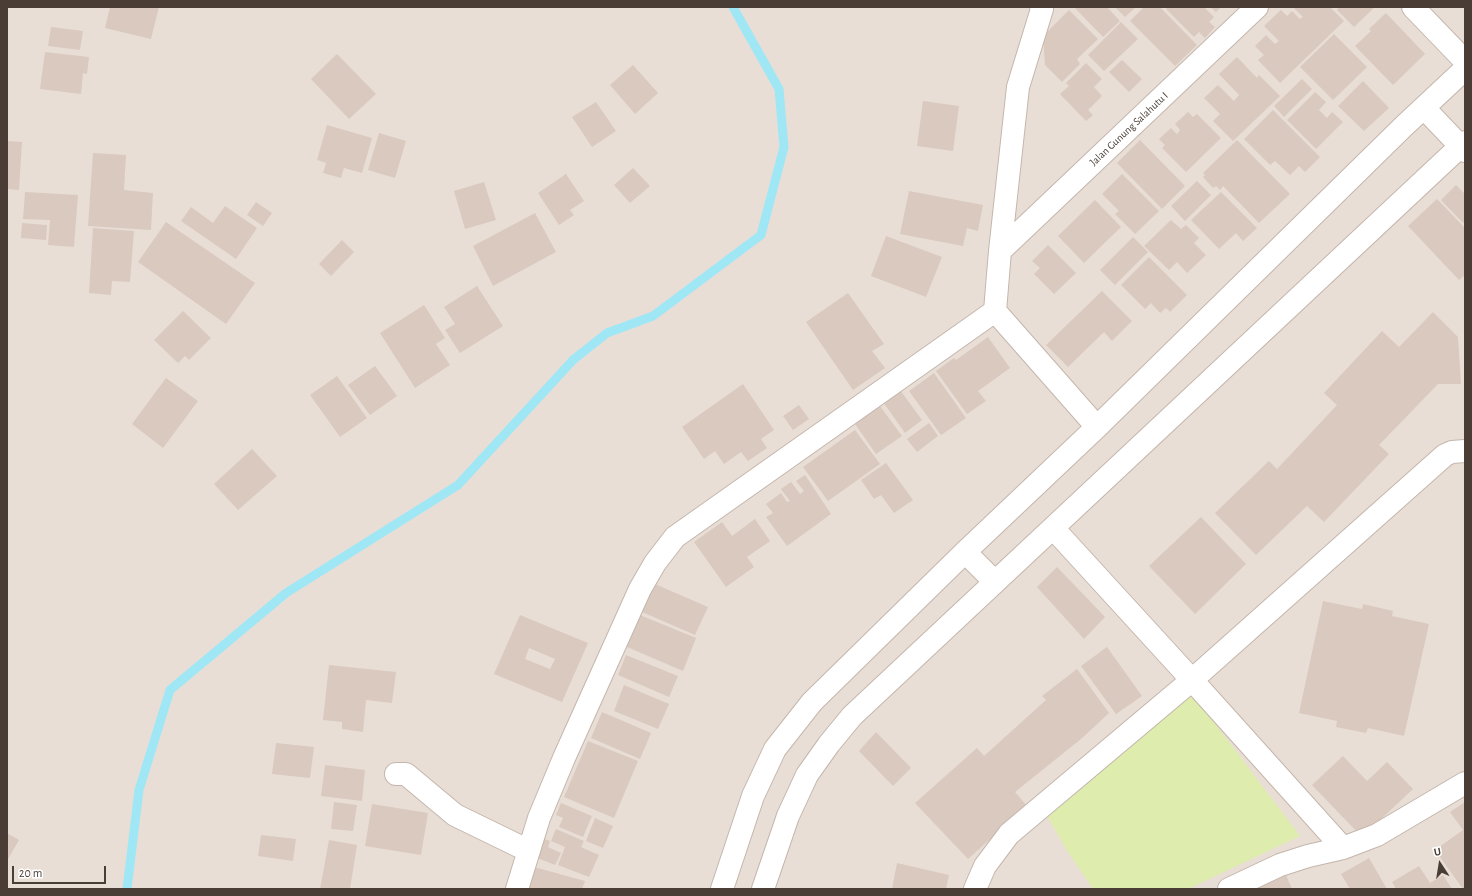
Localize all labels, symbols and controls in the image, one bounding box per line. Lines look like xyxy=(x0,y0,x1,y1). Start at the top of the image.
street label: Jalan Gunung Salahutu I xyxy=(1087,89,1171,169)
north arrow xyxy=(1420,844,1460,884)
text: U xyxy=(1433,846,1442,858)
scale bar xyxy=(14,858,108,884)
text: 20 m xyxy=(19,867,42,879)

